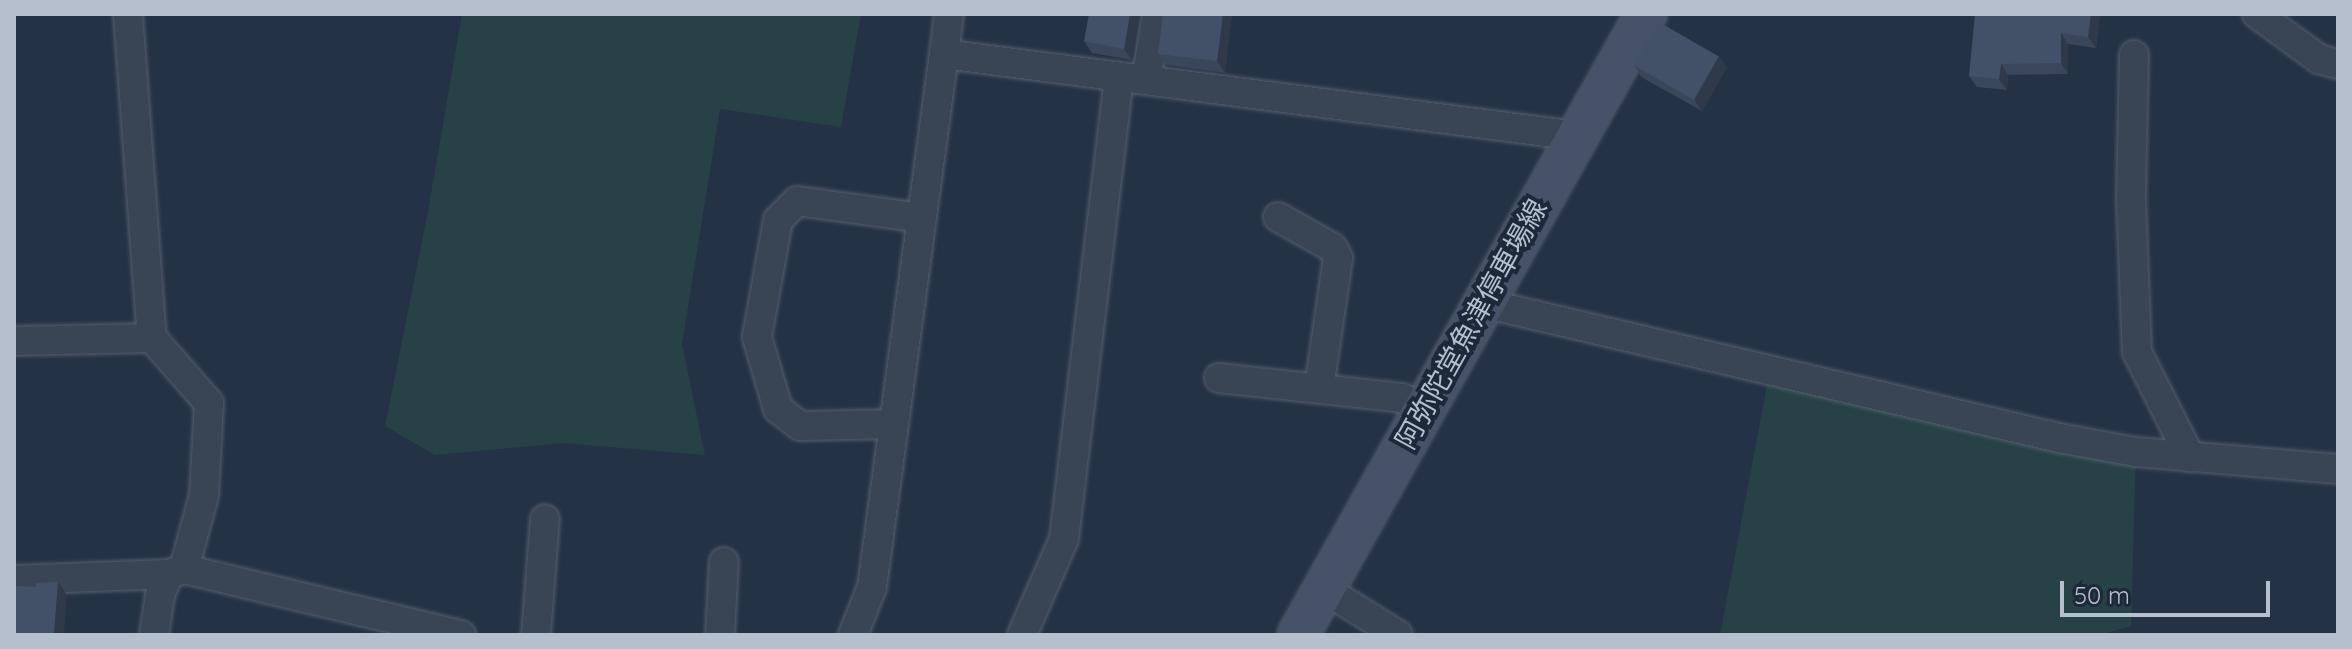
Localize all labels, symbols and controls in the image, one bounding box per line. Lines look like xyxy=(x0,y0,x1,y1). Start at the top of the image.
street label: 阿弥陀堂魚津停車場線 xyxy=(1388,193,1554,455)
scale bar xyxy=(2064,565,2274,615)
text: 50 m xyxy=(2074,580,2130,610)

